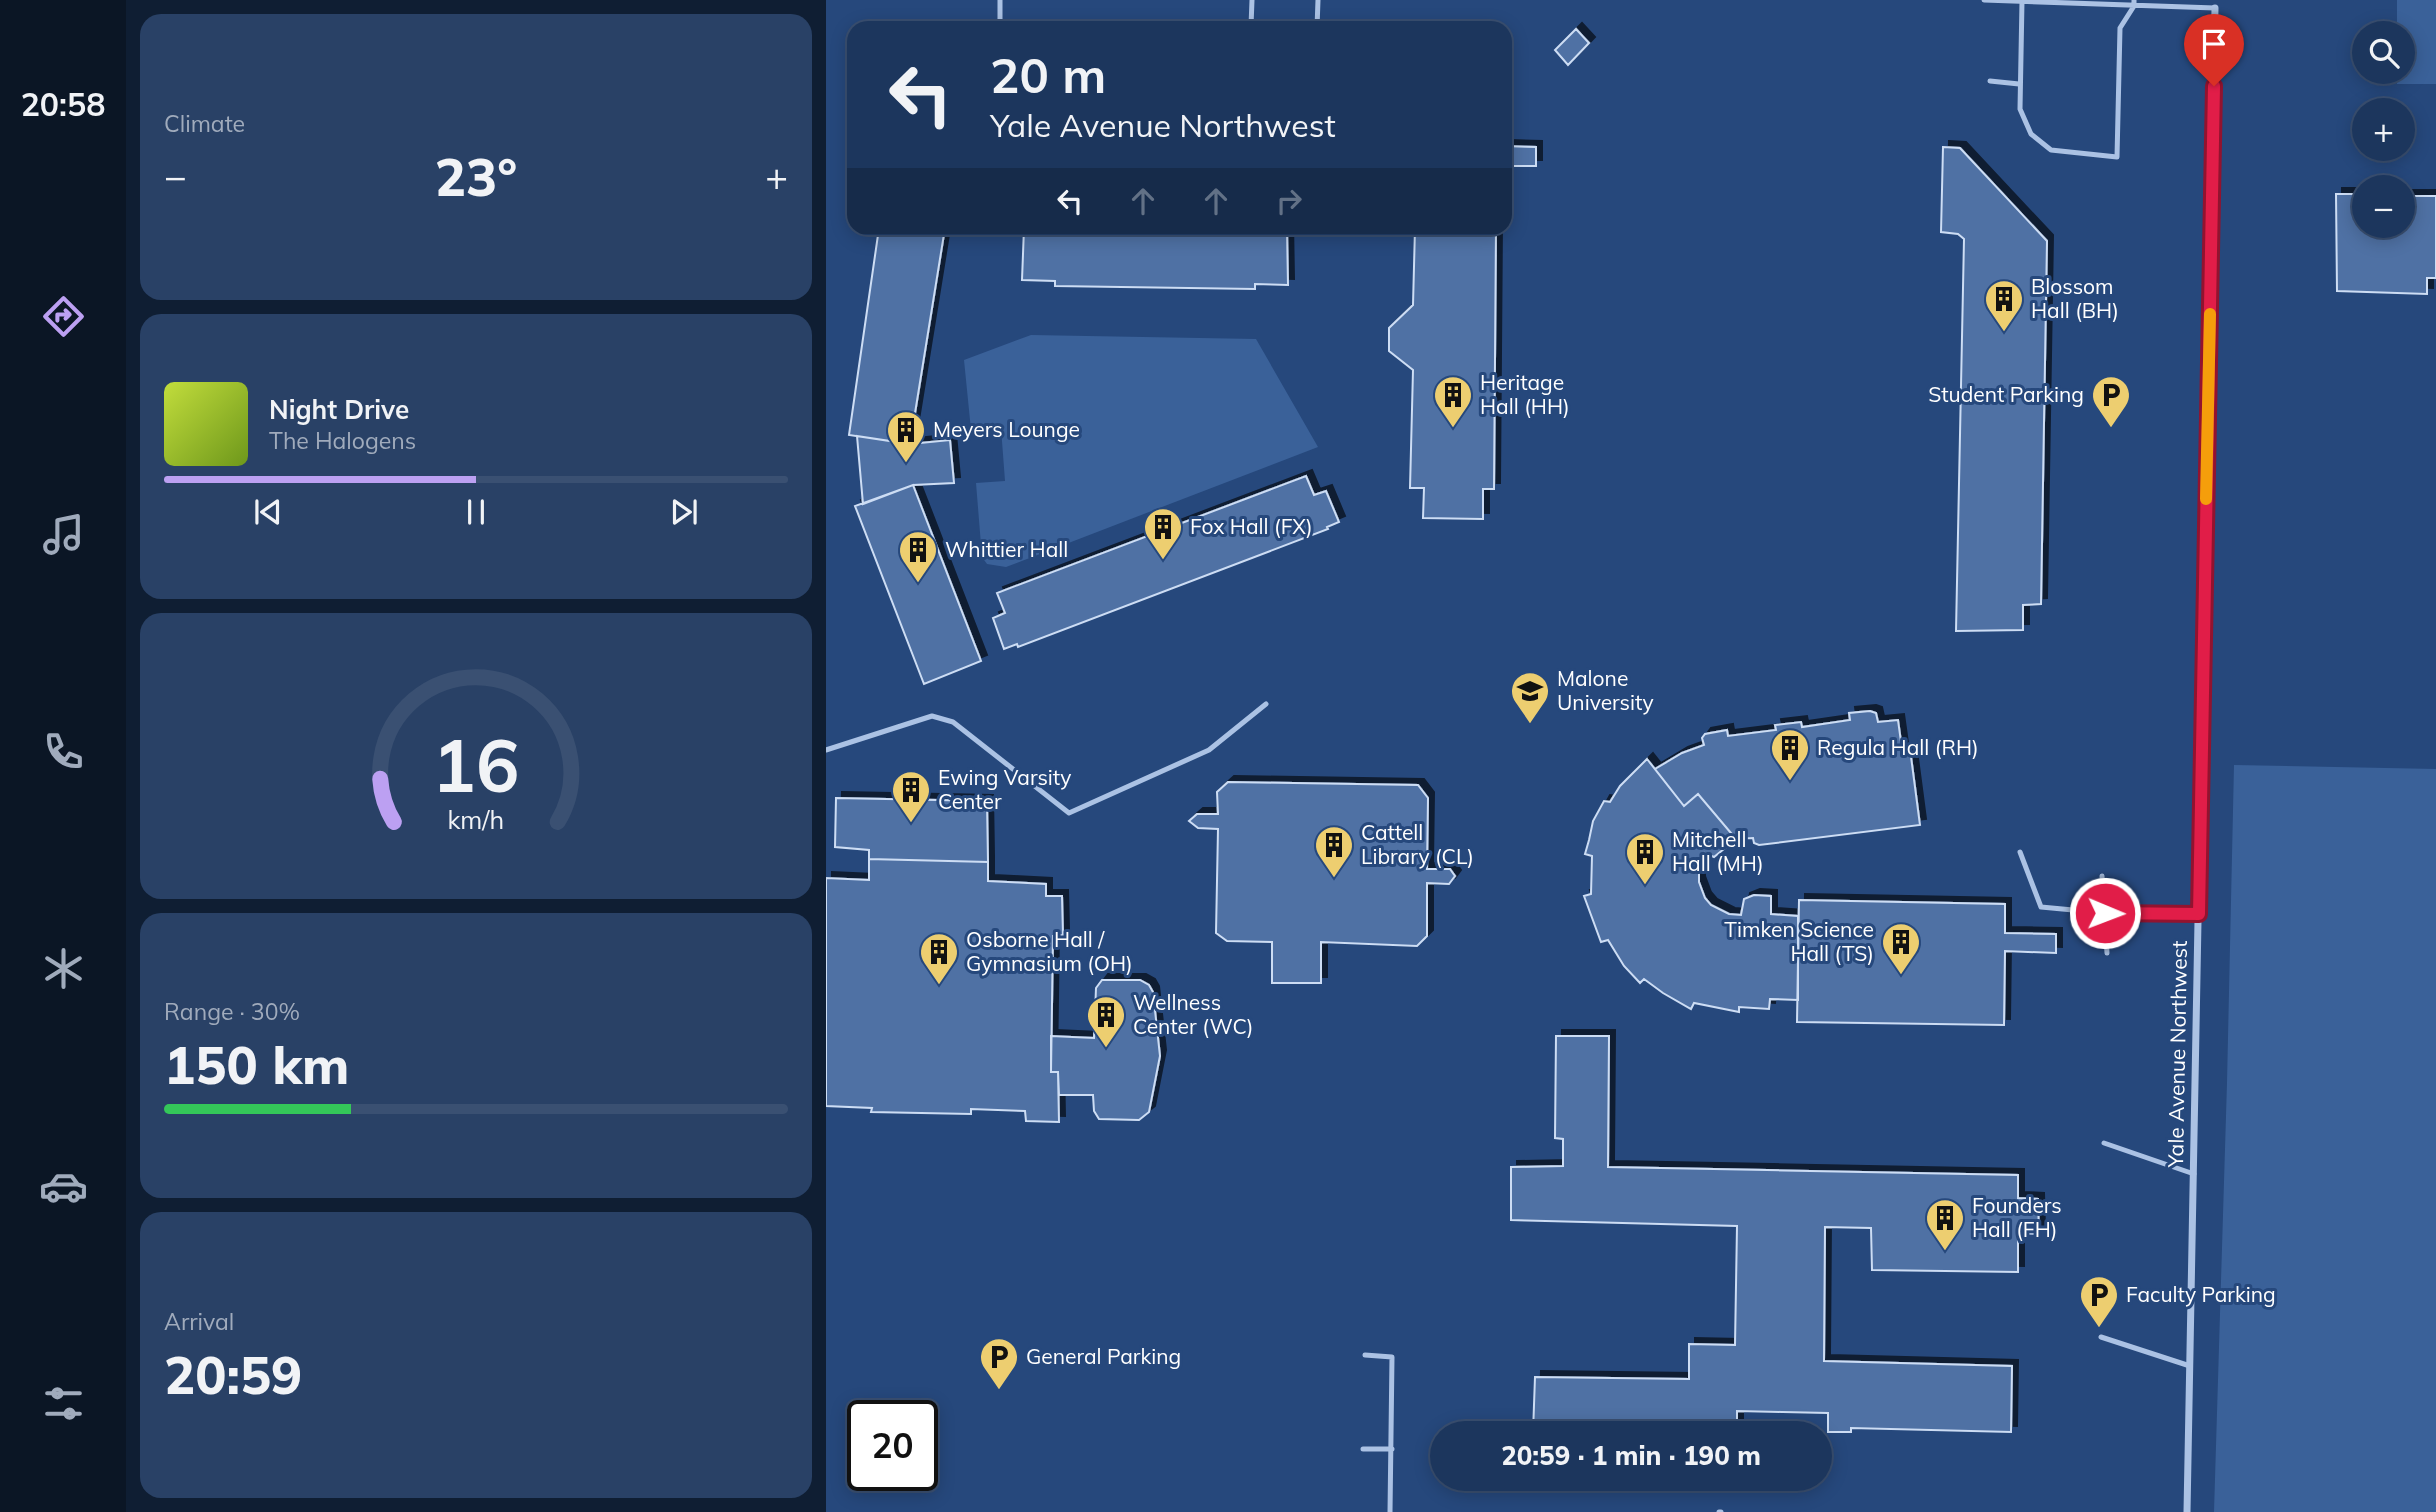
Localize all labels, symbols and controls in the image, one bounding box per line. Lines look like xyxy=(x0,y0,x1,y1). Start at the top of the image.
pin xyxy=(2184,14,2244,86)
map controls xyxy=(2352,21,2415,238)
button: search xyxy=(2352,21,2415,84)
icon: arrive xyxy=(2195,25,2233,63)
text: 20 m xyxy=(990,44,1106,105)
icon: left xyxy=(875,49,966,140)
text: 20:58 xyxy=(21,84,105,124)
button: + xyxy=(2352,98,2415,161)
text: Yale Avenue Northwest xyxy=(990,105,1336,145)
text: Climate xyxy=(164,109,245,138)
text: 23° xyxy=(435,144,517,209)
text: − xyxy=(164,152,187,200)
text: + xyxy=(765,152,788,200)
button: − xyxy=(2352,175,2415,238)
icon: left xyxy=(1051,182,1089,220)
icon: ahead xyxy=(1124,182,1162,220)
icon: ahead xyxy=(1197,182,1235,220)
icon: right xyxy=(1270,182,1308,220)
place label: Blossom Hall (BH) xyxy=(2031,273,2119,323)
building icon: Blossom Hall (BH) xyxy=(1983,278,2025,333)
icon: directions xyxy=(39,292,88,341)
place label: Heritage Hall (HH) xyxy=(1480,369,1570,419)
building icon: Heritage Hall (HH) xyxy=(1432,374,1474,429)
parking icon: Student Parking xyxy=(2090,374,2132,429)
place label: Student Parking xyxy=(1928,381,2084,407)
text: Night Drive xyxy=(269,393,409,426)
building icon: Meyers Lounge xyxy=(885,409,927,464)
place label: Meyers Lounge xyxy=(933,416,1080,442)
text: The Halogens xyxy=(269,426,416,455)
icon: previous xyxy=(249,493,287,531)
icon: pause xyxy=(457,493,495,531)
icon: next xyxy=(665,493,703,531)
building icon: Fox Hall (FX) xyxy=(1142,506,1184,561)
icon: music xyxy=(39,510,88,559)
place label: Fox Hall (FX) xyxy=(1190,513,1313,539)
building icon: Whittier Hall xyxy=(897,529,939,584)
place label: Whittier Hall xyxy=(945,536,1068,562)
place label: Malone University xyxy=(1557,665,1654,715)
school or university icon: Malone University xyxy=(1509,670,1551,725)
text: 16 xyxy=(432,719,520,810)
icon: phone xyxy=(39,727,88,776)
building icon: Regula Hall (RH) xyxy=(1769,727,1811,782)
place label: Regula Hall (RH) xyxy=(1817,734,1979,760)
place label: Ewing Varsity Center xyxy=(938,764,1071,814)
building icon: Ewing Varsity Center xyxy=(890,769,932,824)
text: km/h xyxy=(448,804,504,835)
place label: Cattell Library (CL) xyxy=(1361,819,1474,869)
building icon: Cattell Library (CL) xyxy=(1313,824,1355,879)
place label: Mitchell Hall (MH) xyxy=(1672,826,1764,876)
building icon: Mitchell Hall (MH) xyxy=(1624,831,1666,886)
position arrow xyxy=(2068,876,2142,950)
place label: Timken Science Hall (TS) xyxy=(1724,916,1874,966)
building icon: Timken Science Hall (TS) xyxy=(1880,921,1922,976)
place label: Osborne Hall / Gymnasium (OH) xyxy=(966,926,1133,976)
building icon: Osborne Hall / Gymnasium (OH) xyxy=(918,931,960,986)
street label: Yale Avenue Northwest xyxy=(2162,940,2192,1169)
icon: climate xyxy=(39,944,88,993)
place label: Wellness Center (WC) xyxy=(1133,989,1254,1039)
building icon: Wellness Center (WC) xyxy=(1085,994,1127,1049)
text: Range · 30% xyxy=(164,997,300,1026)
text: 150 km xyxy=(164,1032,349,1097)
icon: car xyxy=(39,1162,88,1211)
place label: Founders Hall (FH) xyxy=(1972,1192,2062,1242)
building icon: Founders Hall (FH) xyxy=(1924,1197,1966,1252)
parking icon: Faculty Parking xyxy=(2078,1274,2120,1329)
place label: Faculty Parking xyxy=(2126,1281,2276,1307)
text: Arrival xyxy=(164,1307,234,1336)
parking icon: General Parking xyxy=(978,1336,1020,1391)
text: 20:59 xyxy=(164,1342,302,1407)
place label: General Parking xyxy=(1026,1343,1181,1369)
icon: filters xyxy=(39,1379,88,1428)
speed limit sign: 20 xyxy=(847,1400,938,1491)
text: 20:59 · 1 min · 190 m xyxy=(1501,1439,1761,1472)

